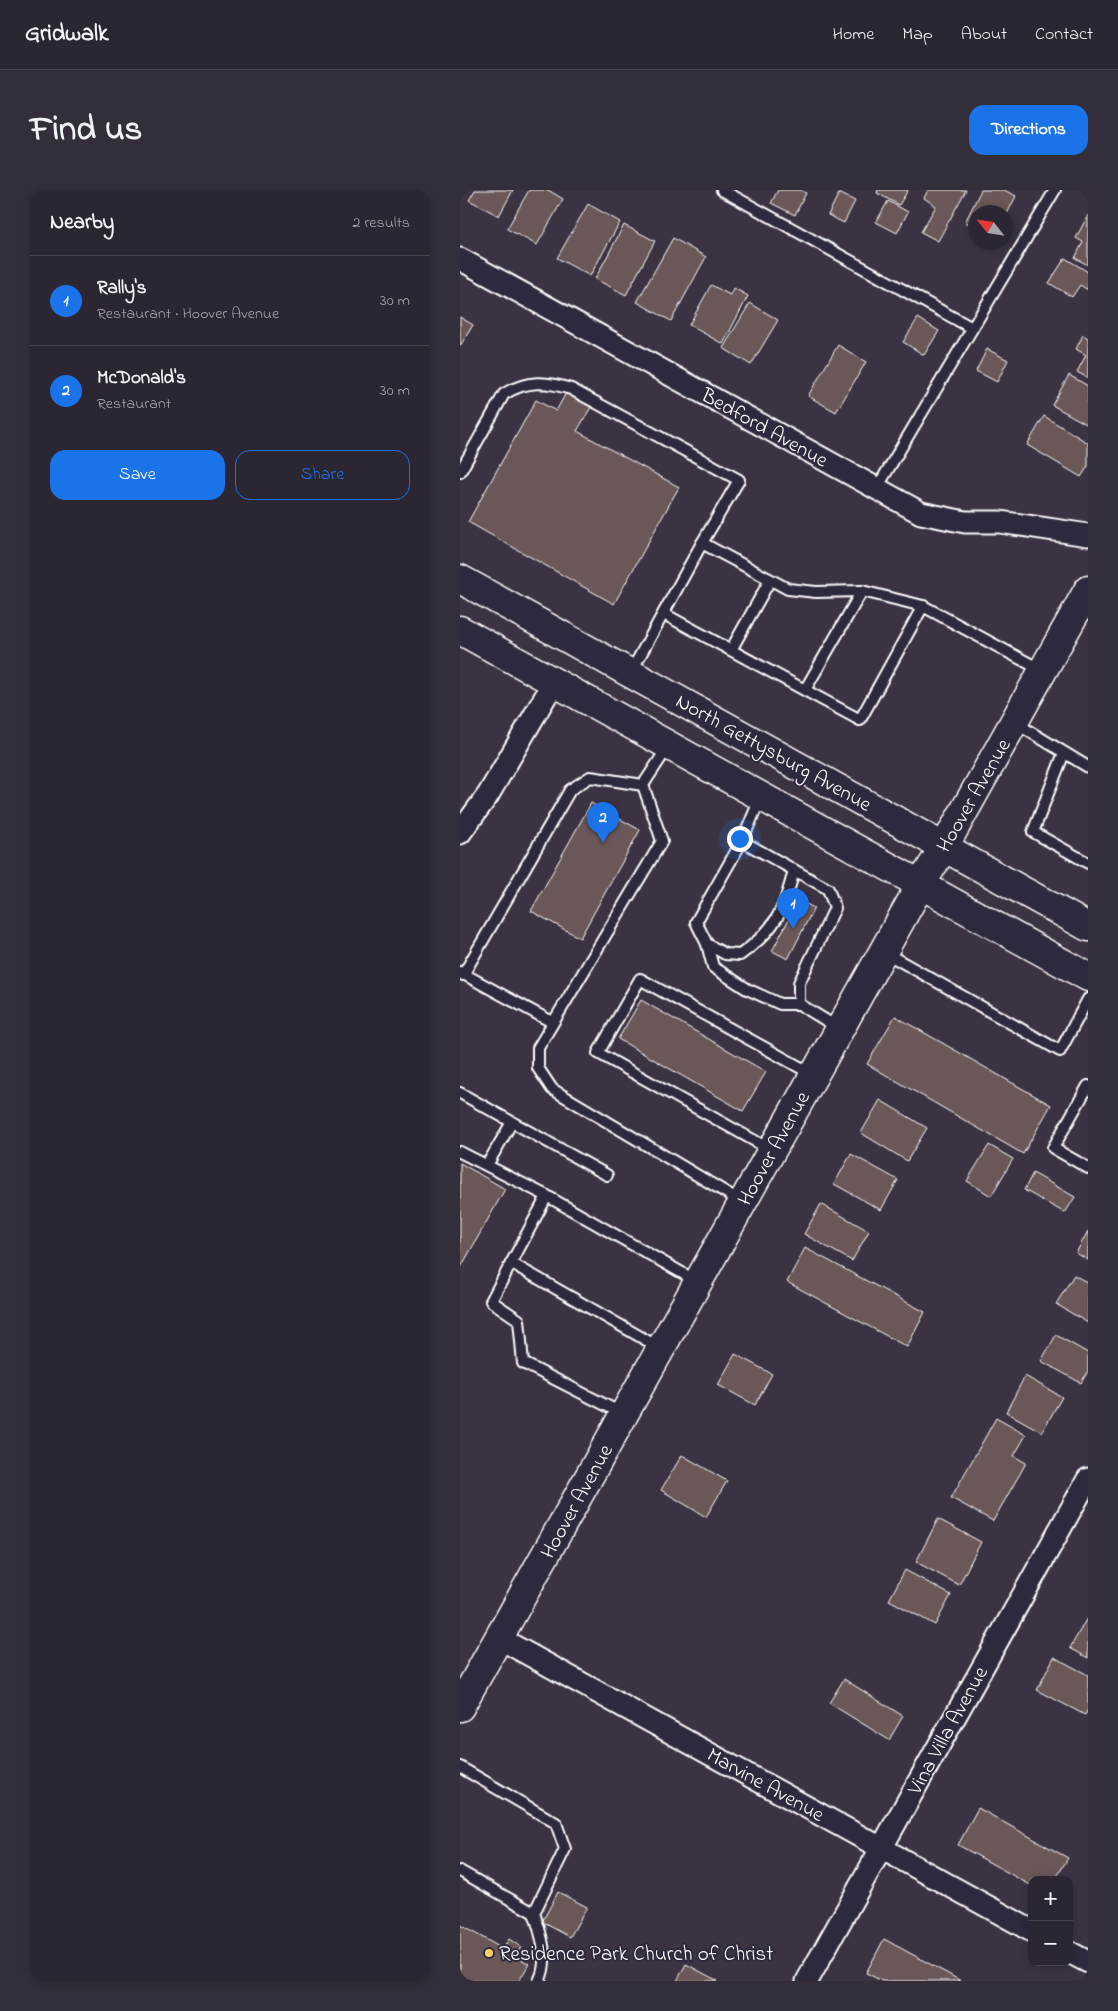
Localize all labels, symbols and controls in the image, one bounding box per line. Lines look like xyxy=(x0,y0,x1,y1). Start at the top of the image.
text: Gridwalk xyxy=(25,17,109,52)
text: Home xyxy=(833,22,874,48)
text: Map xyxy=(902,22,933,48)
text: About xyxy=(961,22,1007,48)
text: Contact xyxy=(1035,22,1093,48)
text: Find us xyxy=(30,105,142,156)
button: Directions xyxy=(969,105,1088,155)
north arrow xyxy=(968,205,1013,250)
text: Nearby xyxy=(50,208,114,238)
text: 2 results xyxy=(352,211,410,235)
text: Rally's xyxy=(97,275,146,302)
text: 1 xyxy=(63,289,69,313)
text: 30 m xyxy=(380,289,410,313)
text: Restaurant · Hoover Avenue xyxy=(97,302,279,326)
text: McDonald's xyxy=(97,365,186,392)
text: 2 xyxy=(62,379,70,403)
text: 30 m xyxy=(380,379,410,403)
street label: Bedford Avenue xyxy=(694,381,834,476)
text: Restaurant xyxy=(97,392,171,416)
button: Save xyxy=(50,450,225,500)
button: Share xyxy=(235,450,410,500)
street label: North Gettysburg Avenue xyxy=(669,687,877,822)
street label: Hoover Avenue xyxy=(930,733,1020,858)
pin: 2 xyxy=(587,802,619,843)
your location xyxy=(727,826,753,852)
pin: 1 xyxy=(777,888,809,929)
street label: Hoover Avenue xyxy=(731,1086,819,1212)
street label: Hoover Avenue xyxy=(534,1439,622,1565)
street label: Vina Villa Avenue xyxy=(901,1661,997,1802)
street label: Marvine Avenue xyxy=(701,1741,830,1831)
map controls xyxy=(1028,1876,1073,1966)
button: + xyxy=(1028,1876,1073,1921)
button: − xyxy=(1028,1921,1073,1966)
place label: Residence Park Church of Christ xyxy=(499,1940,773,1970)
marker: Residence Park Church of Christ xyxy=(483,1947,495,1959)

